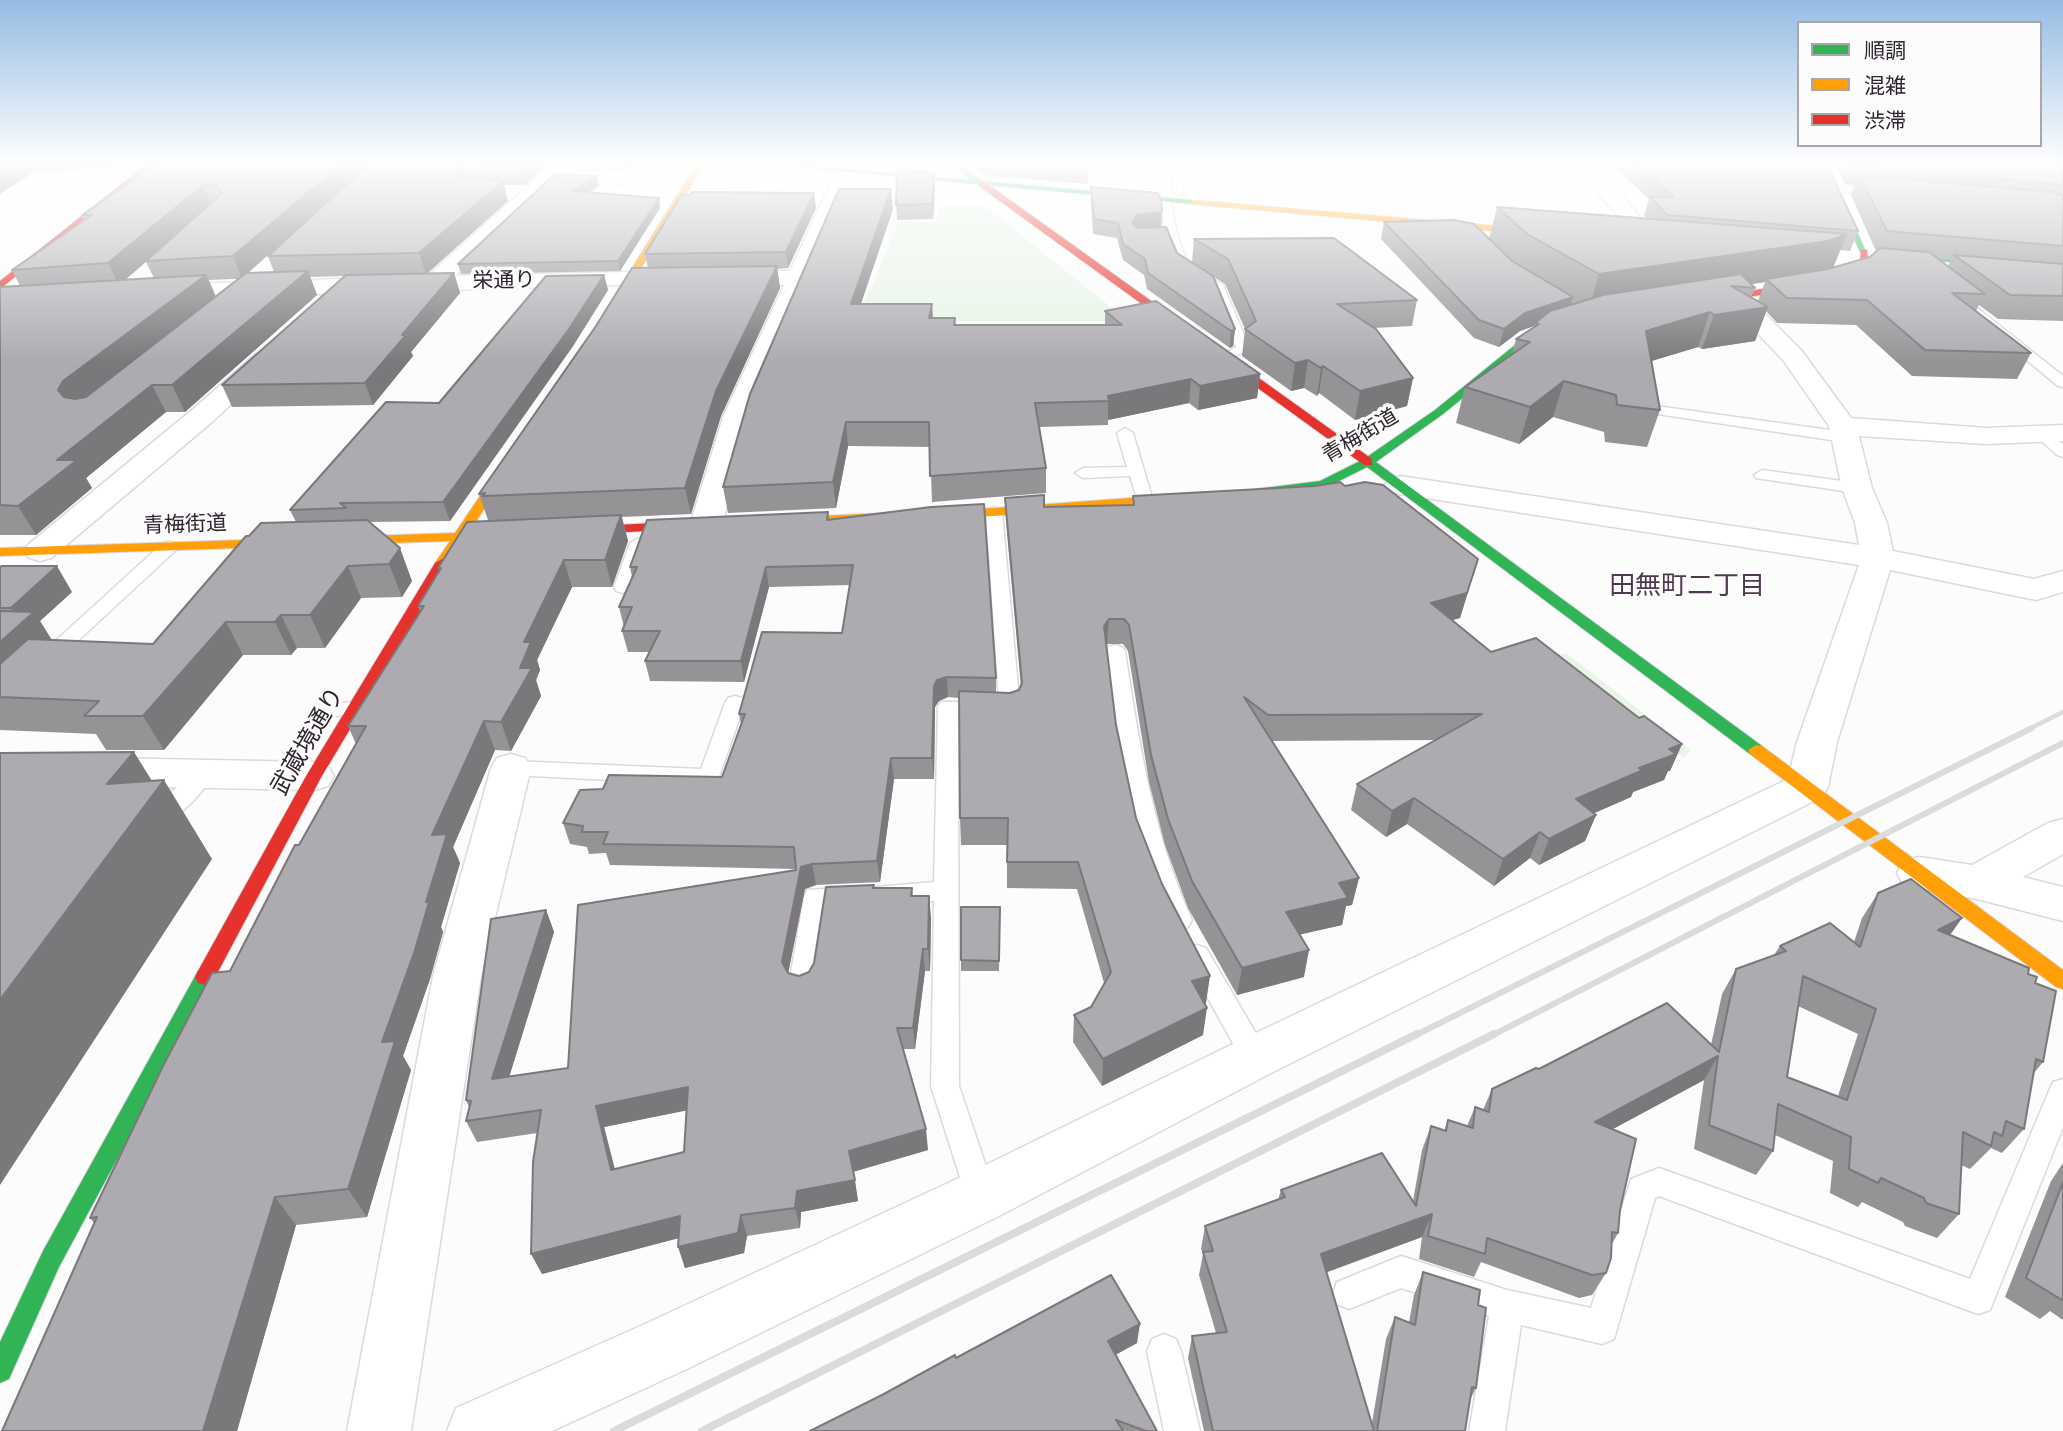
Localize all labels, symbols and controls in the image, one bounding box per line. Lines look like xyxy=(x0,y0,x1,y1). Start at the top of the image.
legend xyxy=(1797,21,2042,147)
text: 順調 xyxy=(1864,36,1906,66)
text: 混雑 xyxy=(1864,71,1906,101)
text: 渋滞 xyxy=(1864,106,1906,136)
street label: 栄通り xyxy=(472,269,536,295)
street label: 青梅街道 xyxy=(1319,405,1403,469)
street label: 青梅街道 xyxy=(143,512,227,540)
district label: 田無町二丁目 xyxy=(1609,572,1765,604)
street label: 武蔵境通り xyxy=(267,683,351,801)

